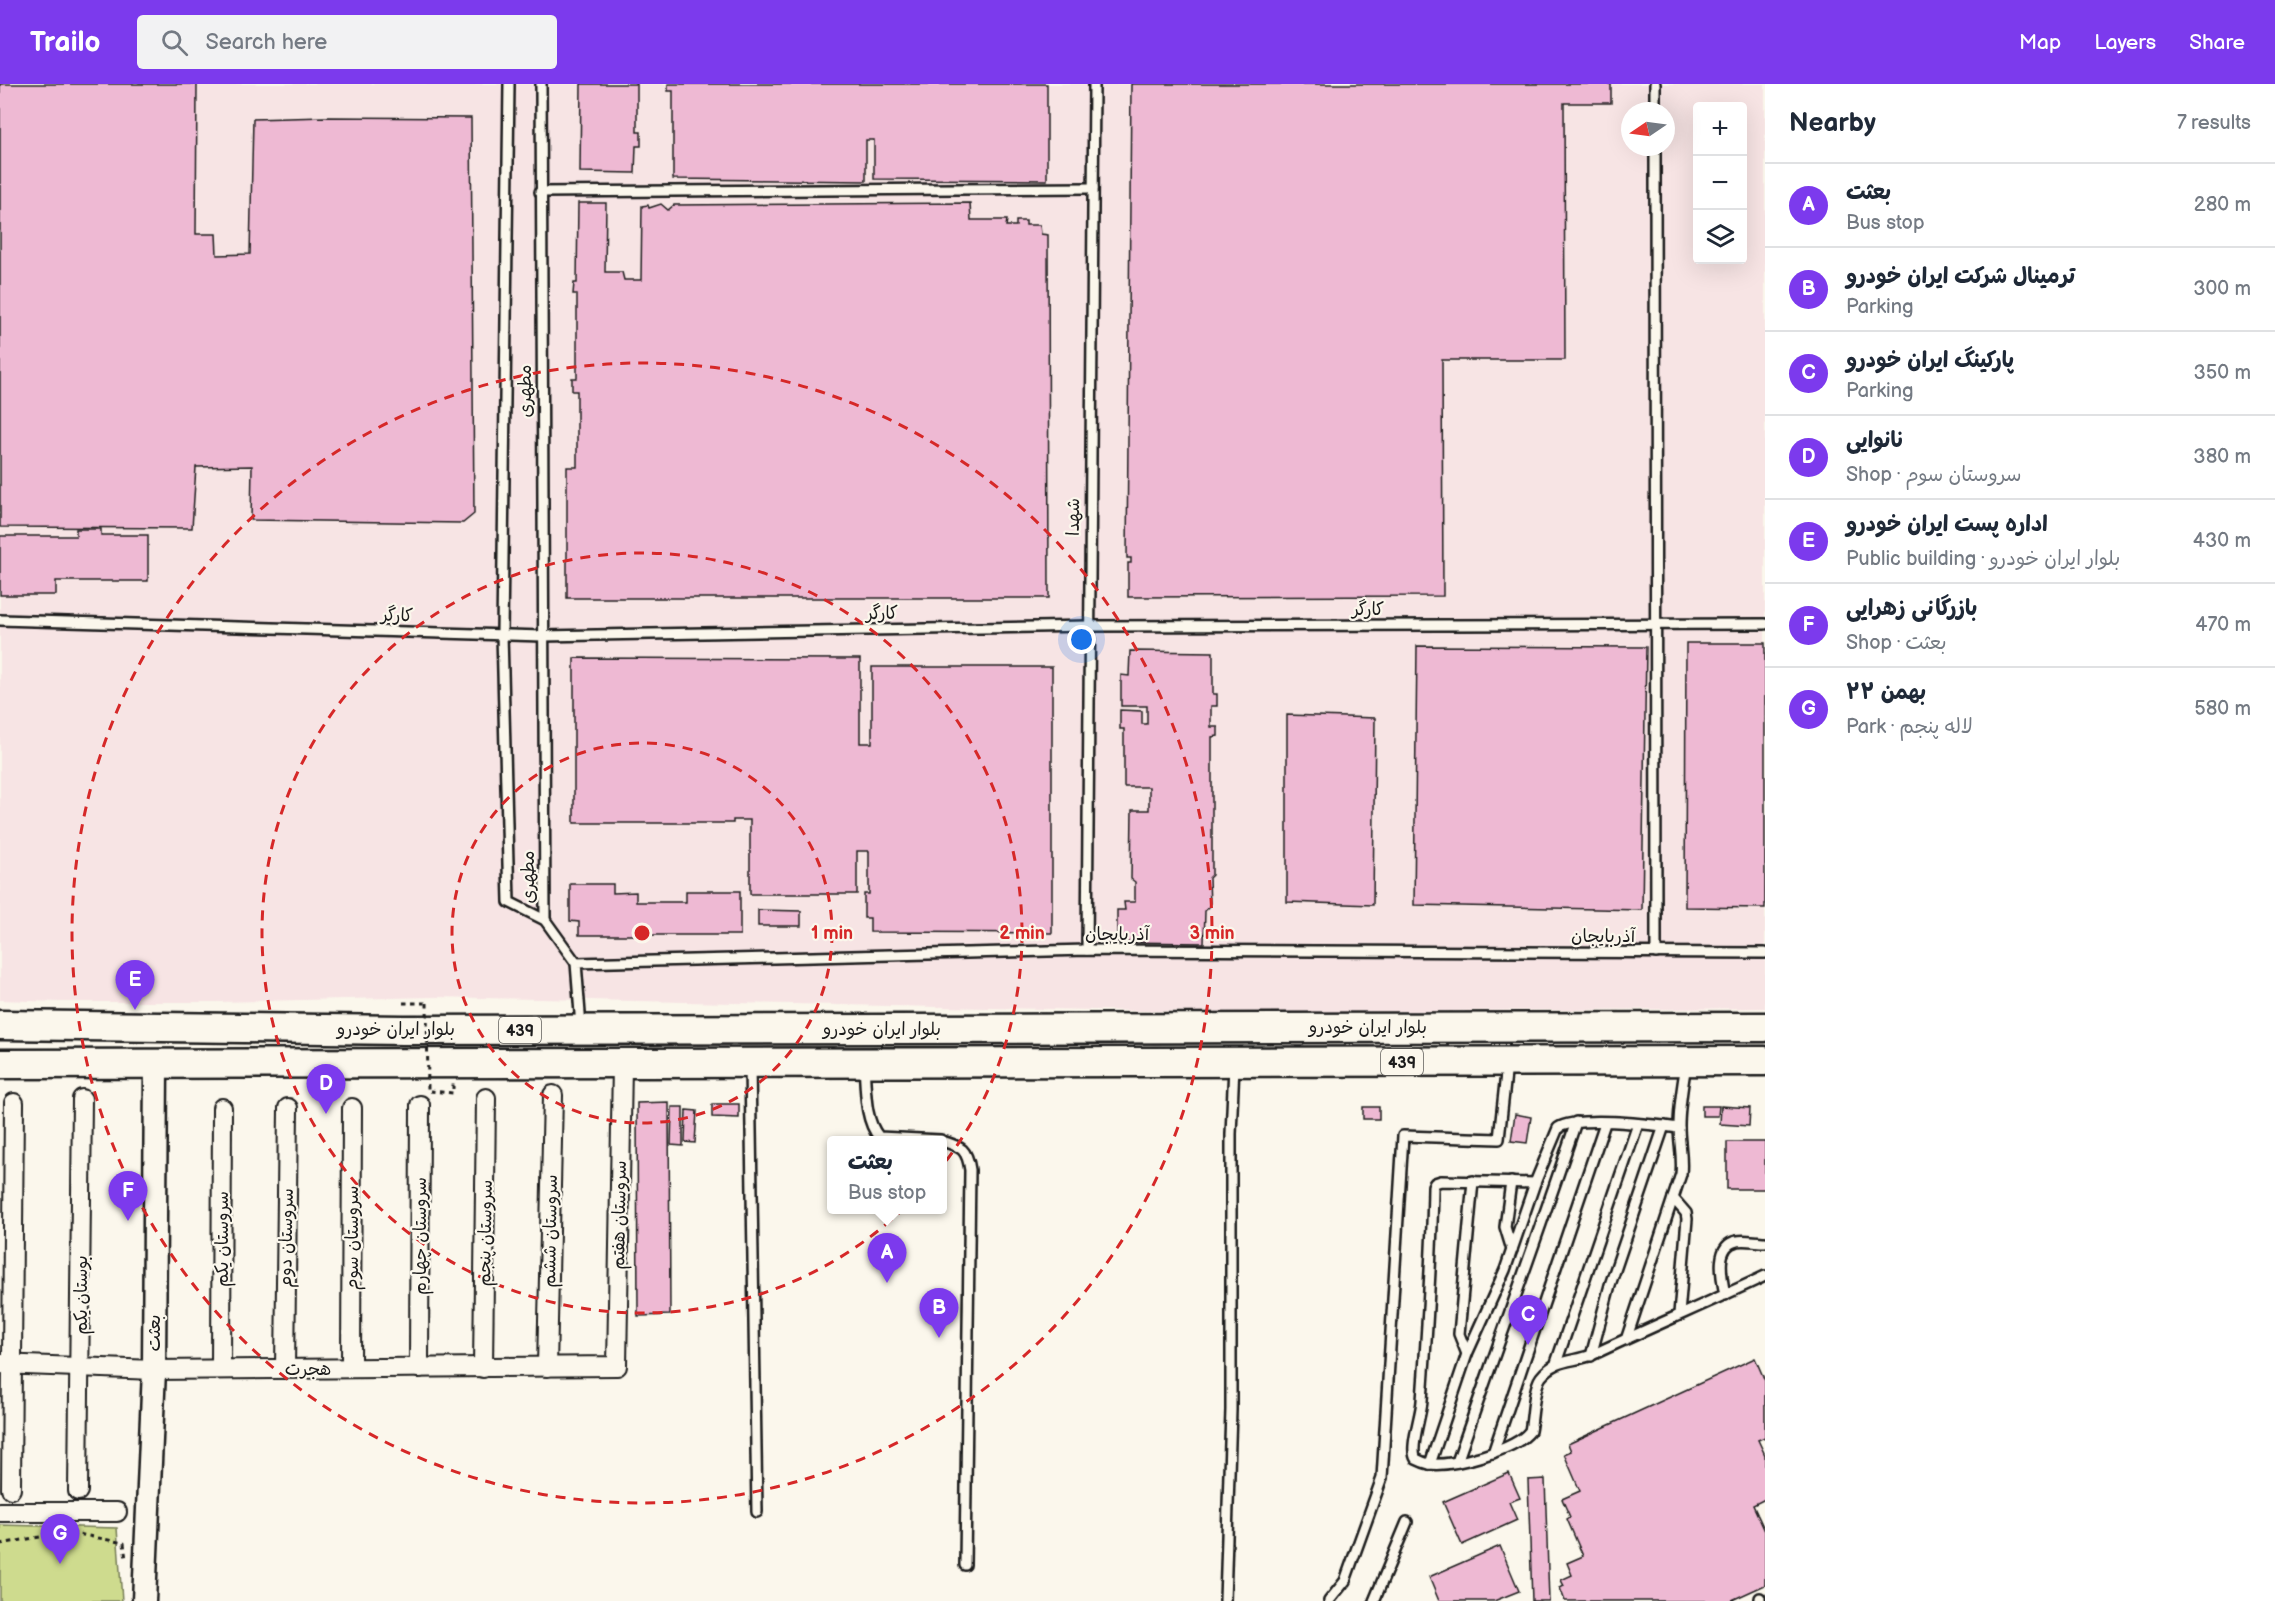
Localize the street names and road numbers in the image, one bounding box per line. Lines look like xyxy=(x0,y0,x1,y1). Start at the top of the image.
street label: مطهری xyxy=(515,365,536,417)
street label: شهدا xyxy=(1063,498,1084,536)
street label: کارگر xyxy=(1350,599,1384,620)
street label: کارگر xyxy=(864,603,899,624)
street label: کارگر xyxy=(379,604,414,627)
street label: مطهری xyxy=(518,851,539,903)
street label: آذربایجان xyxy=(1085,924,1151,945)
street label: آذربایجان xyxy=(1571,926,1637,947)
road number: 439 xyxy=(499,1017,541,1043)
street label: بلوار ایران خودرو xyxy=(1307,1017,1427,1038)
street label: بلوار ایران خودرو xyxy=(335,1019,455,1040)
street label: بلوار ایران خودرو xyxy=(821,1019,941,1040)
road number: 439 xyxy=(1381,1049,1423,1075)
street label: سروستان هفتم xyxy=(608,1160,634,1270)
street label: سروستان ششم xyxy=(539,1174,565,1288)
street label: سروستان چهارم xyxy=(410,1177,434,1295)
street label: سروستان پنجم xyxy=(474,1179,500,1287)
street label: سروستان سوم xyxy=(342,1186,366,1290)
street label: سروستان دوم xyxy=(275,1188,301,1288)
street label: سروستان یکم xyxy=(212,1191,236,1287)
street label: بوستان یکم xyxy=(71,1255,95,1335)
street label: بعثت xyxy=(144,1314,165,1352)
street label: هجرت xyxy=(285,1359,331,1380)

